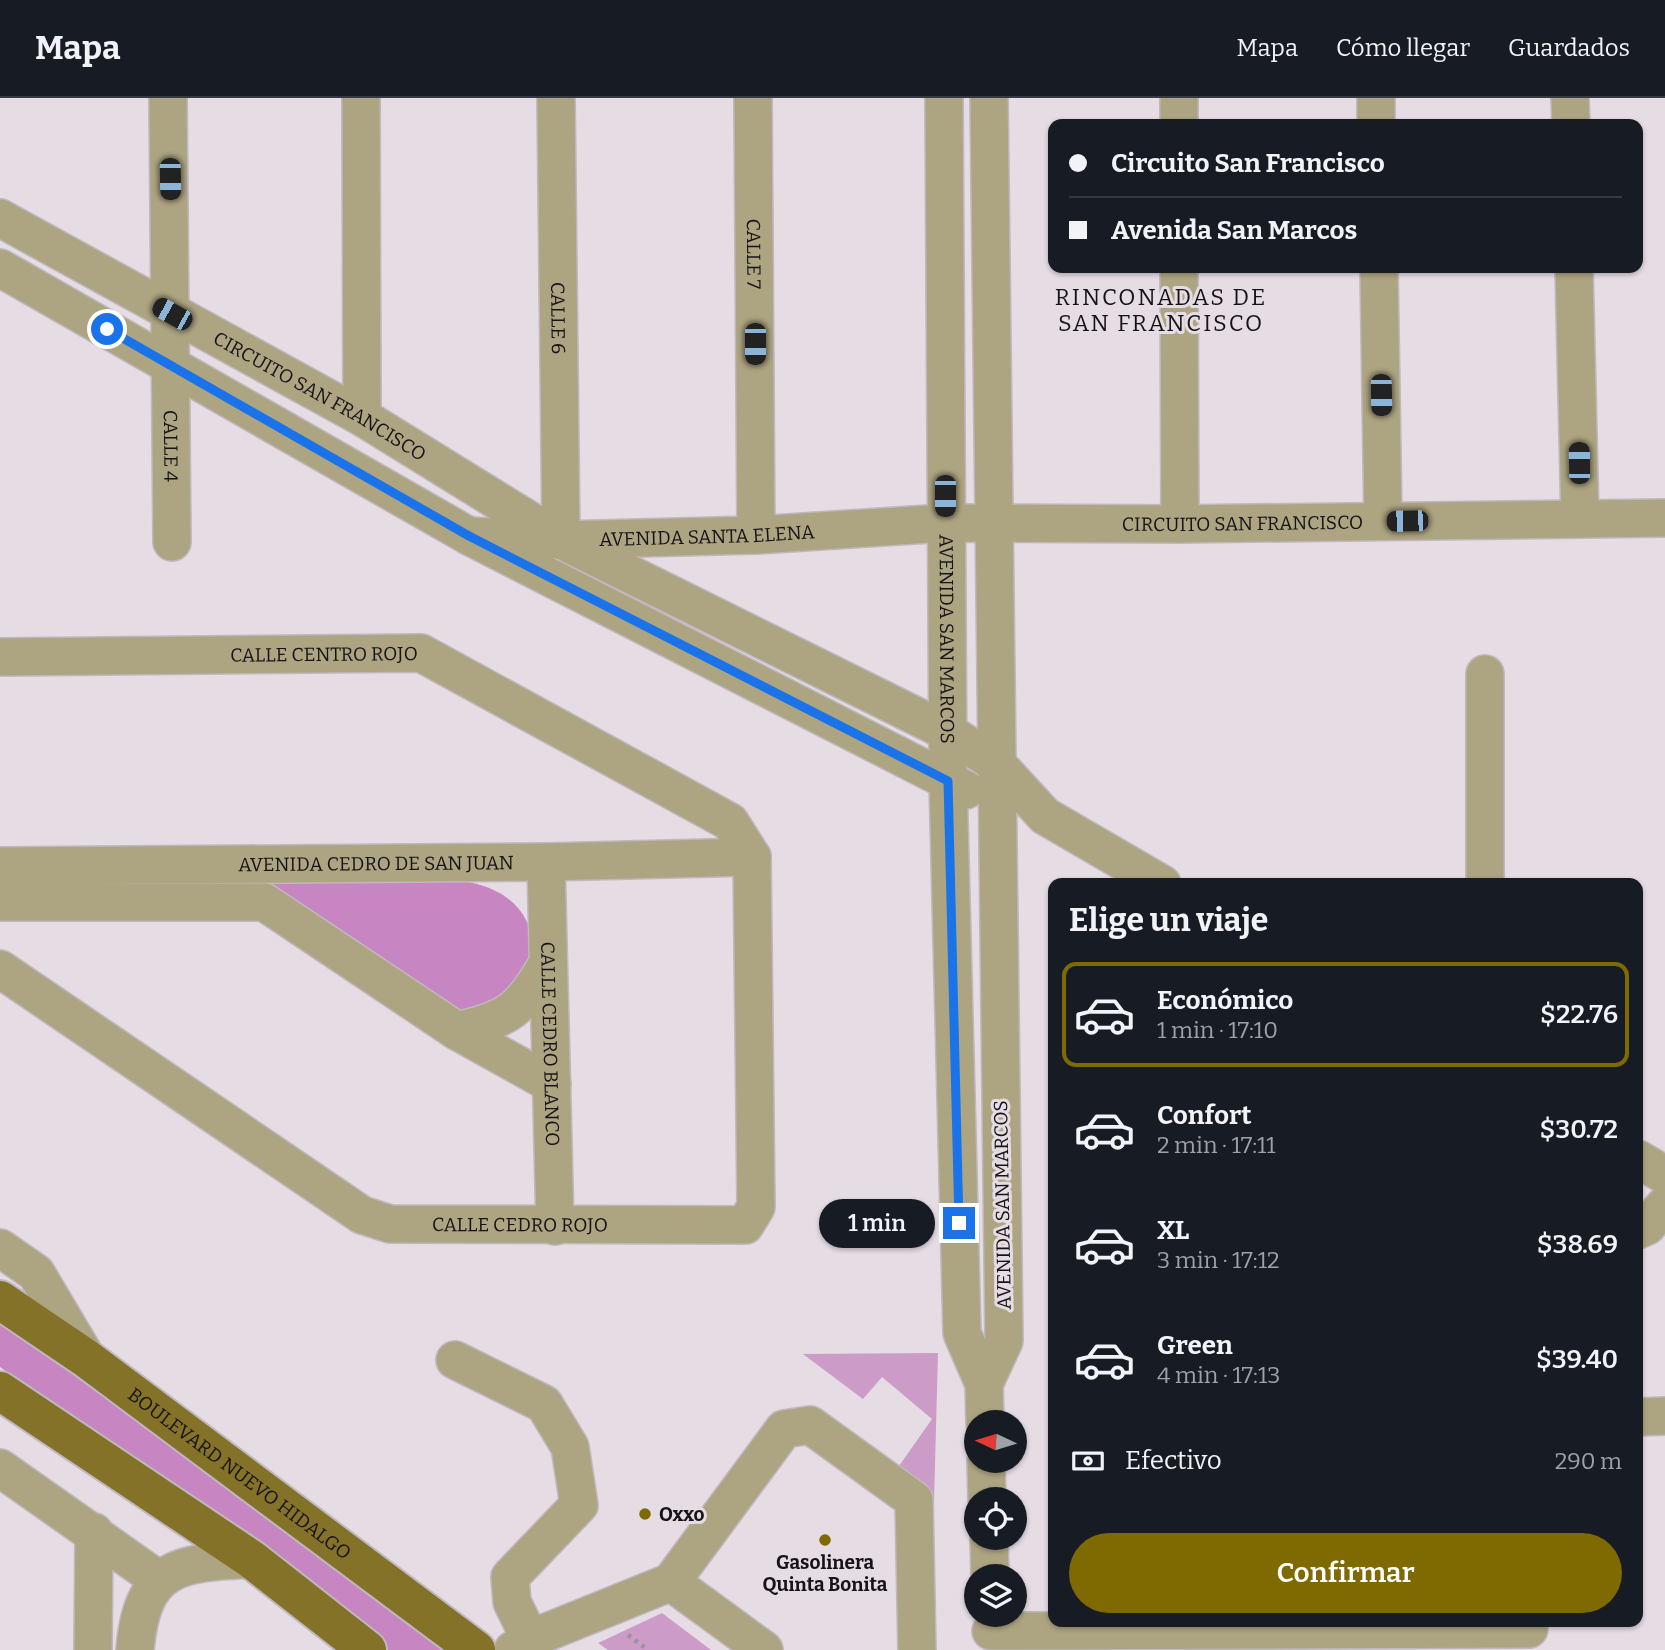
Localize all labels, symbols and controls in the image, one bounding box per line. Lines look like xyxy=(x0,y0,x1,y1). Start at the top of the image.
text: Mapa xyxy=(35,28,120,68)
text: Mapa xyxy=(1237,34,1298,62)
text: Cómo llegar xyxy=(1336,34,1470,62)
text: Guardados xyxy=(1508,34,1630,62)
text: Circuito San Francisco xyxy=(1111,148,1385,179)
car xyxy=(160,158,181,200)
text: Avenida San Marcos xyxy=(1111,215,1357,246)
street label: CALLE 7 xyxy=(742,219,765,290)
street label: CALLE 6 xyxy=(546,282,570,354)
district label: RINCONADAS DE SAN FRANCISCO xyxy=(1055,283,1267,337)
car xyxy=(149,295,196,333)
route start xyxy=(91,313,123,345)
car xyxy=(745,323,766,365)
street label: CIRCUITO SAN FRANCISCO xyxy=(209,327,430,466)
car xyxy=(1371,374,1392,416)
street label: CALLE 4 xyxy=(159,410,182,482)
car xyxy=(1569,442,1590,484)
car xyxy=(935,475,956,517)
car xyxy=(1386,510,1429,532)
street label: CIRCUITO SAN FRANCISCO xyxy=(1122,511,1363,536)
street label: AVENIDA SANTA ELENA xyxy=(599,520,816,551)
street label: AVENIDA SAN MARCOS xyxy=(935,534,959,744)
street label: CALLE CENTRO ROJO xyxy=(230,642,418,667)
street label: AVENIDA CEDRO DE SAN JUAN xyxy=(238,851,514,876)
text: Elige un viaje xyxy=(1069,901,1268,939)
street label: CALLE CEDRO BLANCO xyxy=(536,941,564,1147)
icon: car xyxy=(1073,983,1136,1046)
text: Económico xyxy=(1157,985,1293,1016)
text: $22.76 xyxy=(1540,999,1618,1030)
text: 1 min · 17:10 xyxy=(1157,1016,1278,1044)
icon: car xyxy=(1073,1098,1136,1161)
street label: AVENIDA SAN MARCOS xyxy=(989,1100,1016,1310)
text: Confort xyxy=(1157,1100,1252,1131)
text: $30.72 xyxy=(1540,1114,1618,1145)
text: 2 min · 17:11 xyxy=(1157,1131,1276,1159)
callout: 1 min xyxy=(819,1198,934,1248)
route end xyxy=(943,1207,975,1239)
text: 1 min xyxy=(848,1209,906,1237)
street label: CALLE CEDRO ROJO xyxy=(432,1213,608,1237)
icon: car xyxy=(1073,1213,1136,1276)
text: XL xyxy=(1157,1215,1189,1246)
text: $38.69 xyxy=(1537,1229,1618,1260)
text: 3 min · 17:12 xyxy=(1157,1246,1279,1274)
icon: car xyxy=(1073,1328,1136,1391)
text: Green xyxy=(1157,1330,1233,1361)
text: $39.40 xyxy=(1536,1344,1618,1375)
text: 4 min · 17:13 xyxy=(1157,1361,1280,1389)
street label: BOULEVARD NUEVO HIDALGO xyxy=(124,1383,356,1565)
north arrow xyxy=(964,1410,1027,1474)
map controls xyxy=(964,1410,1027,1627)
icon: cash xyxy=(1069,1442,1107,1480)
text: Efectivo xyxy=(1125,1445,1222,1476)
text: 290 m xyxy=(1555,1447,1622,1475)
button: locate xyxy=(964,1487,1027,1550)
place label: Oxxo xyxy=(659,1503,705,1526)
marker: Oxxo xyxy=(637,1506,653,1522)
marker: Gasolinera Quinta Bonita xyxy=(817,1532,833,1548)
button: Confirmar xyxy=(1069,1533,1622,1613)
place label: Gasolinera Quinta Bonita xyxy=(762,1551,888,1596)
button: layers xyxy=(964,1564,1027,1627)

